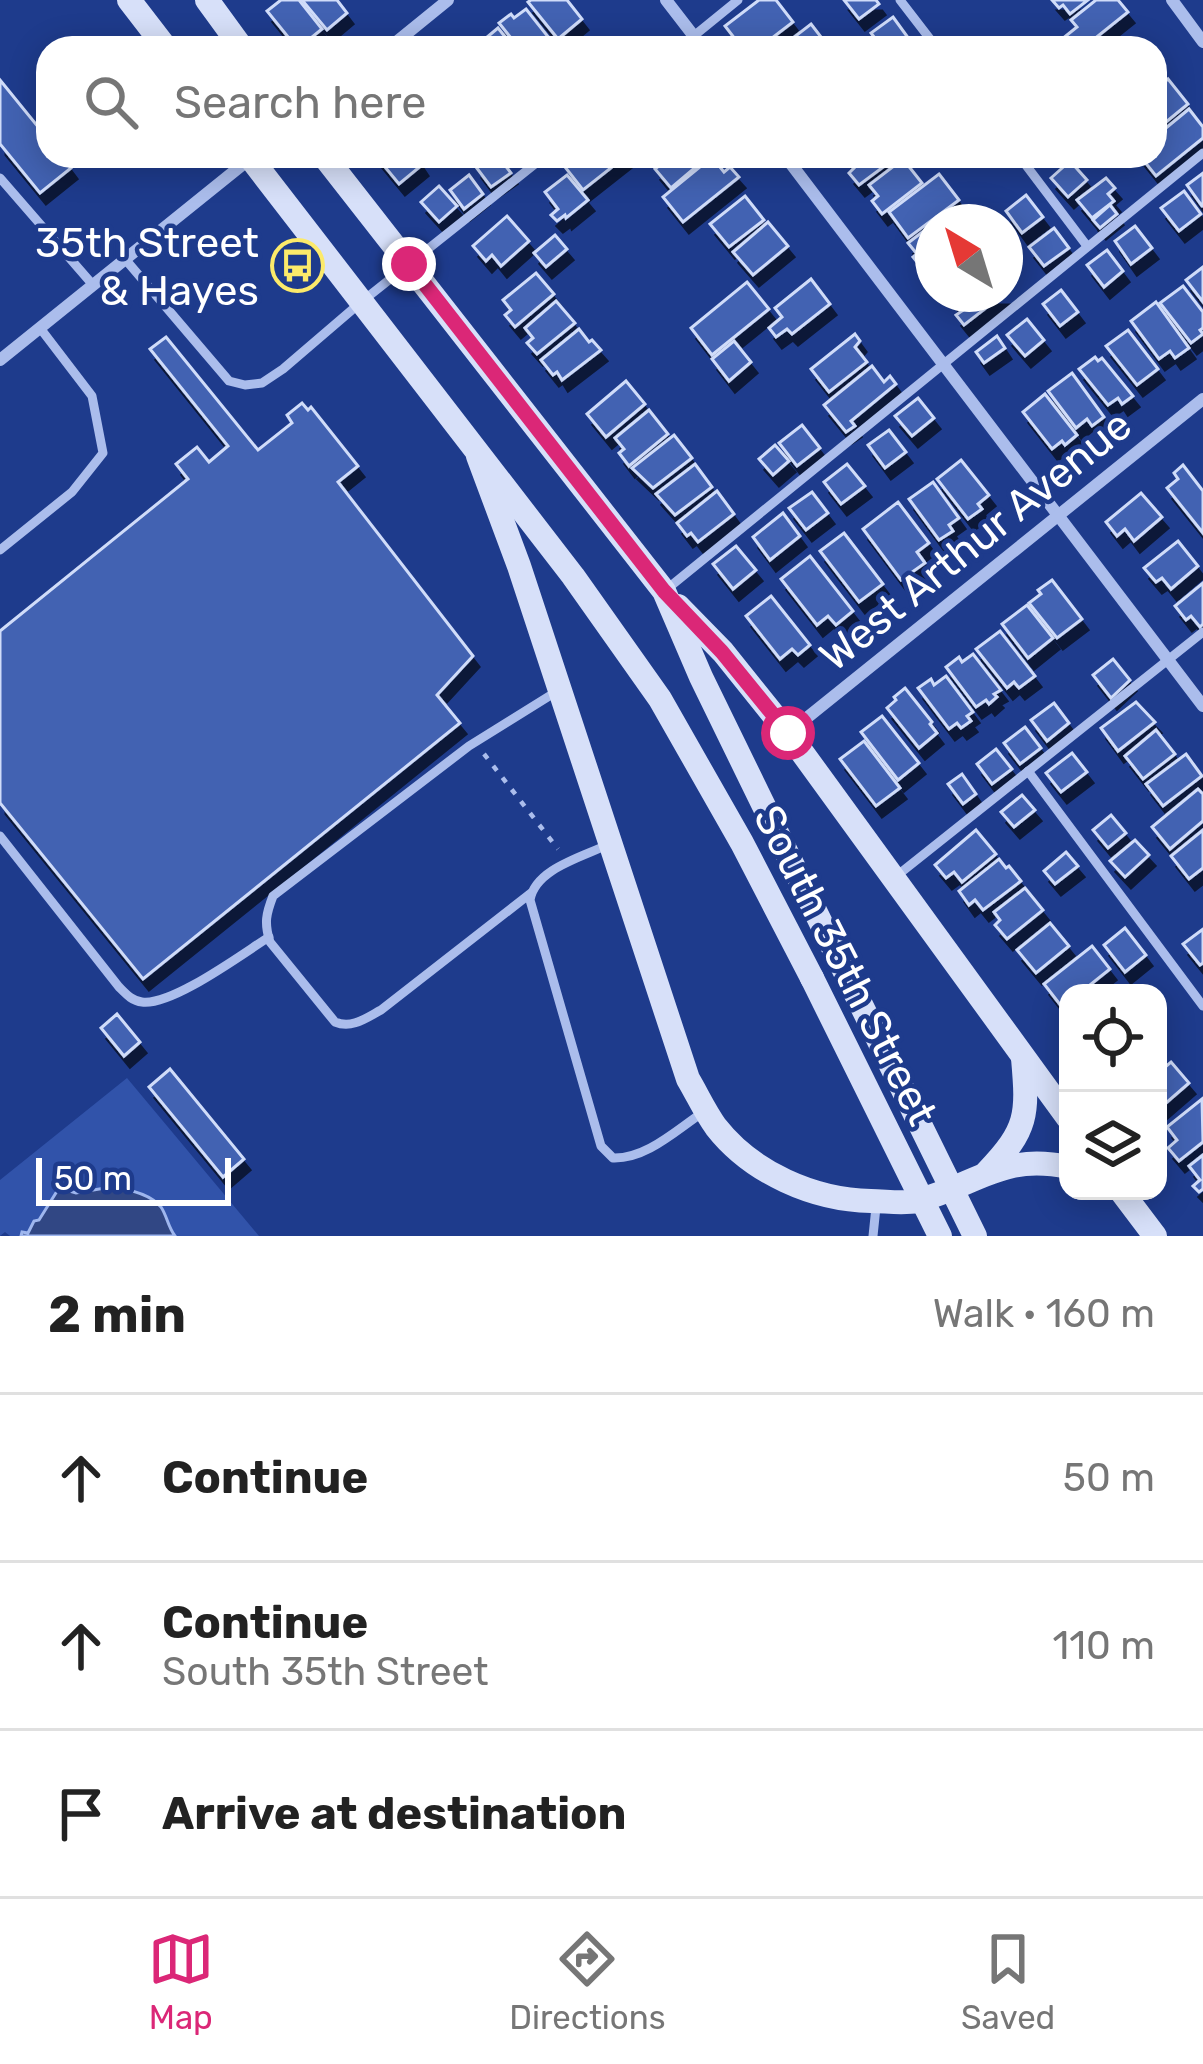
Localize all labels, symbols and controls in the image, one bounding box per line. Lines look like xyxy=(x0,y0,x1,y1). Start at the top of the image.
search box xyxy=(36,36,1167,168)
icon: search xyxy=(78,69,144,135)
text: Search here xyxy=(174,76,426,129)
north arrow xyxy=(915,204,1023,312)
place label: 35th Street & Hayes xyxy=(35,218,259,316)
route end xyxy=(382,237,436,291)
bus stop icon: 35th Street & Hayes xyxy=(270,238,326,294)
street label: West Arthur Avenue xyxy=(810,400,1141,682)
route start xyxy=(761,706,815,760)
street label: South 35th Street xyxy=(743,797,947,1133)
map controls xyxy=(1059,984,1167,1200)
button: locate xyxy=(1059,984,1167,1092)
button: layers xyxy=(1059,1092,1167,1200)
scale bar xyxy=(36,1152,231,1205)
text: 50 m xyxy=(54,1159,132,1198)
text: 2 min xyxy=(48,1284,186,1345)
text: Walk · 160 m xyxy=(933,1291,1155,1337)
icon: ahead xyxy=(48,1445,114,1511)
text: Continue xyxy=(162,1451,368,1504)
text: 50 m xyxy=(1063,1455,1155,1501)
text: Continue xyxy=(162,1596,368,1649)
icon: ahead xyxy=(48,1613,114,1679)
text: 110 m xyxy=(1053,1623,1155,1669)
text: South 35th Street xyxy=(162,1649,489,1695)
icon: arrive xyxy=(48,1781,114,1847)
text: Arrive at destination xyxy=(162,1787,627,1840)
tab: Map xyxy=(148,1926,214,2037)
tab: Directions xyxy=(509,1926,666,2037)
tab: Saved xyxy=(961,1926,1055,2037)

